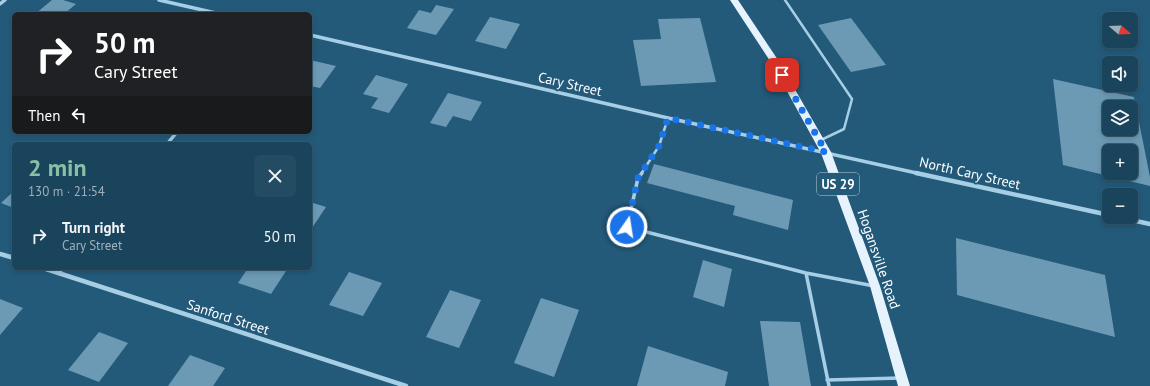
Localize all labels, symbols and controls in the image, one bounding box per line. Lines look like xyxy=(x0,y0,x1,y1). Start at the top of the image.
north arrow xyxy=(1102,12,1138,48)
map controls xyxy=(1102,12,1138,224)
text: 50 m xyxy=(94,24,155,61)
icon: right xyxy=(28,28,80,80)
button: sound xyxy=(1102,56,1138,92)
pin xyxy=(765,58,799,92)
text: Cary Street xyxy=(94,60,178,83)
icon: arrive xyxy=(771,64,793,86)
street label: Cary Street xyxy=(536,68,604,100)
button: layers xyxy=(1102,100,1138,136)
icon: left xyxy=(68,104,90,126)
text: Then xyxy=(28,106,60,125)
button: + xyxy=(1102,144,1138,180)
text: 2 min xyxy=(28,152,87,183)
street label: North Cary Street xyxy=(918,153,1023,193)
button: close xyxy=(254,155,296,197)
road number: US 29 xyxy=(817,173,859,195)
text: 130 m · 21:54 xyxy=(28,183,105,200)
button: − xyxy=(1102,188,1138,224)
position arrow xyxy=(606,206,648,248)
street label: Hogansville Road xyxy=(854,207,904,311)
text: Turn right xyxy=(62,218,125,237)
icon: right xyxy=(28,225,50,247)
text: 50 m xyxy=(263,227,296,246)
text: Cary Street xyxy=(62,237,122,254)
street label: Sanford Street xyxy=(184,295,272,339)

